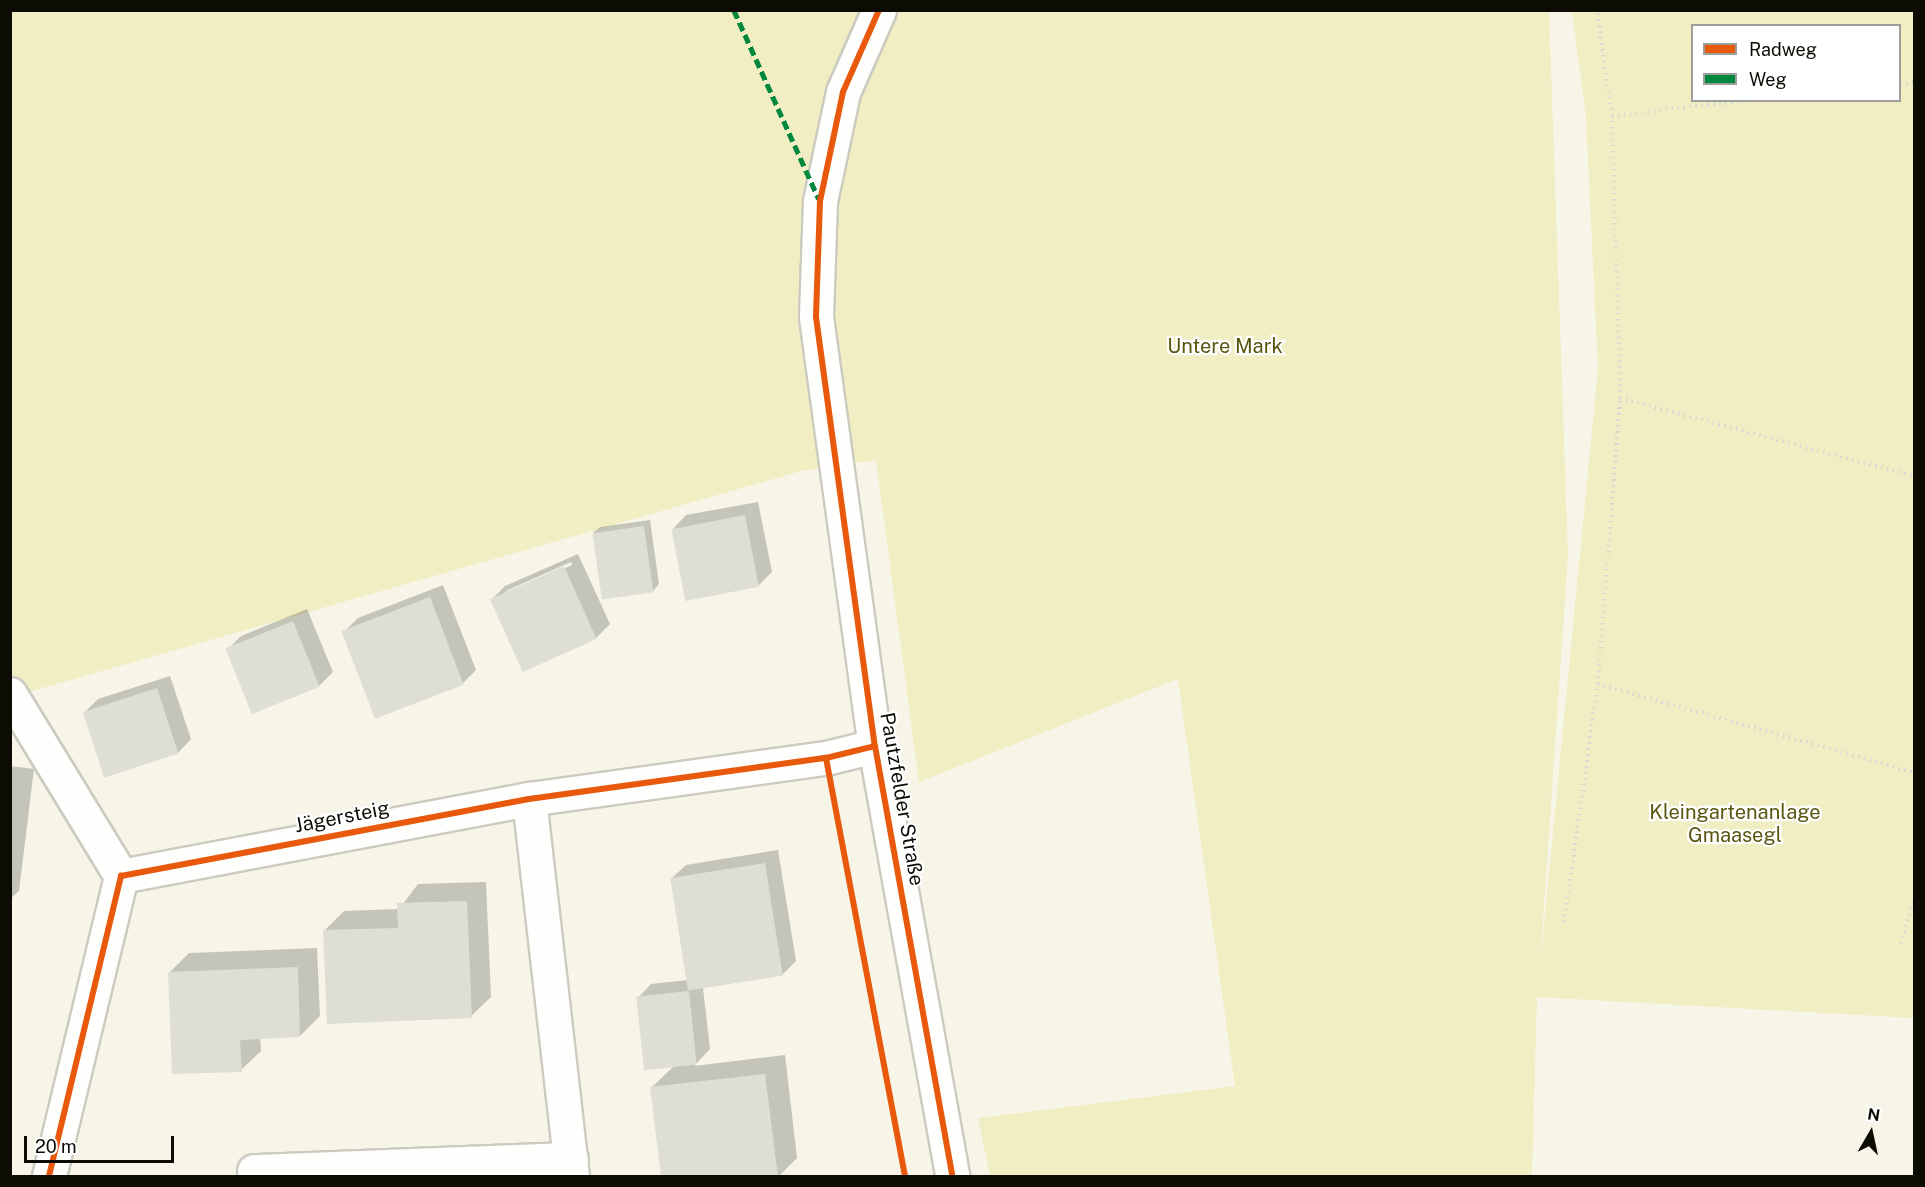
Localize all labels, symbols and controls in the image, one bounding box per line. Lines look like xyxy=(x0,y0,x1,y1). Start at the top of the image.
legend xyxy=(1691,24,1901,102)
text: Radweg xyxy=(1749,39,1817,60)
text: Weg xyxy=(1749,69,1787,90)
park label: Untere Mark xyxy=(1167,334,1283,358)
street label: Pautzfelder Straße xyxy=(875,710,929,888)
street label: Jägersteig xyxy=(293,796,391,838)
park label: Kleingartenanlage Gmaasegl xyxy=(1649,801,1821,848)
north arrow xyxy=(1841,1103,1901,1163)
text: N xyxy=(1866,1104,1882,1125)
scale bar xyxy=(27,1124,177,1162)
text: 20 m xyxy=(35,1136,77,1157)

